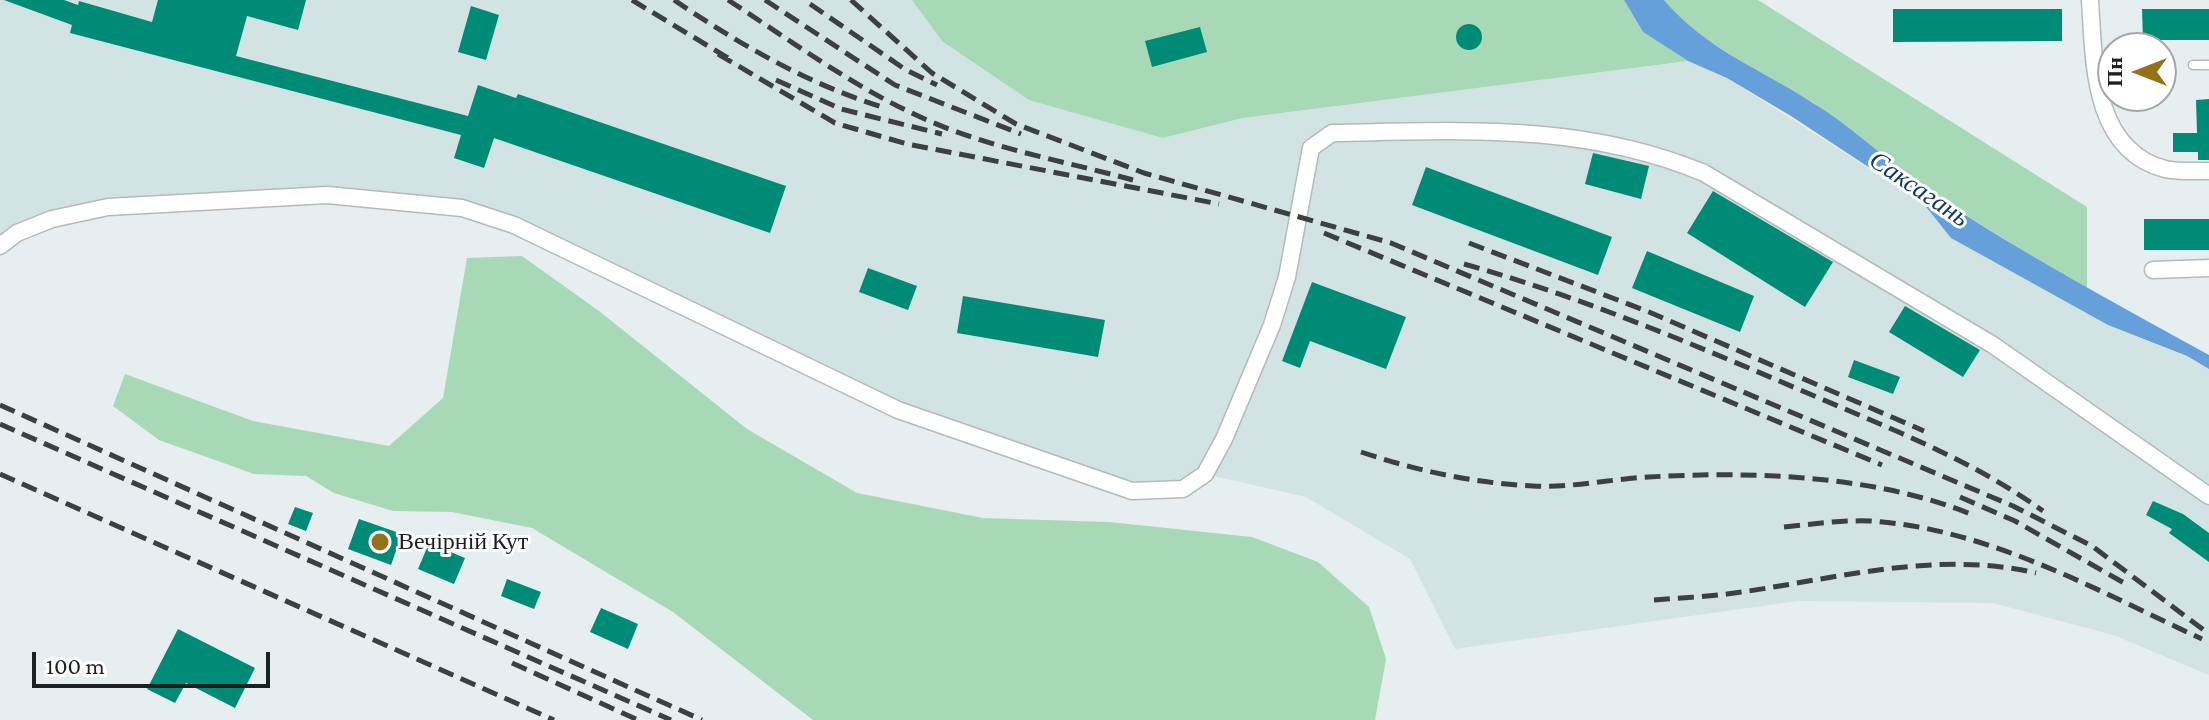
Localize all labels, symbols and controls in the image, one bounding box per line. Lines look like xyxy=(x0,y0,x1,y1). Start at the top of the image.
north arrow xyxy=(2097,32,2177,112)
text: Пн xyxy=(2102,57,2127,87)
water label: Саксагань xyxy=(1863,144,1975,234)
place label: Вечірній Кут xyxy=(398,528,528,556)
marker: Вечірній Кут xyxy=(369,531,391,553)
scale bar xyxy=(36,636,274,686)
text: 100 m xyxy=(46,652,105,679)

